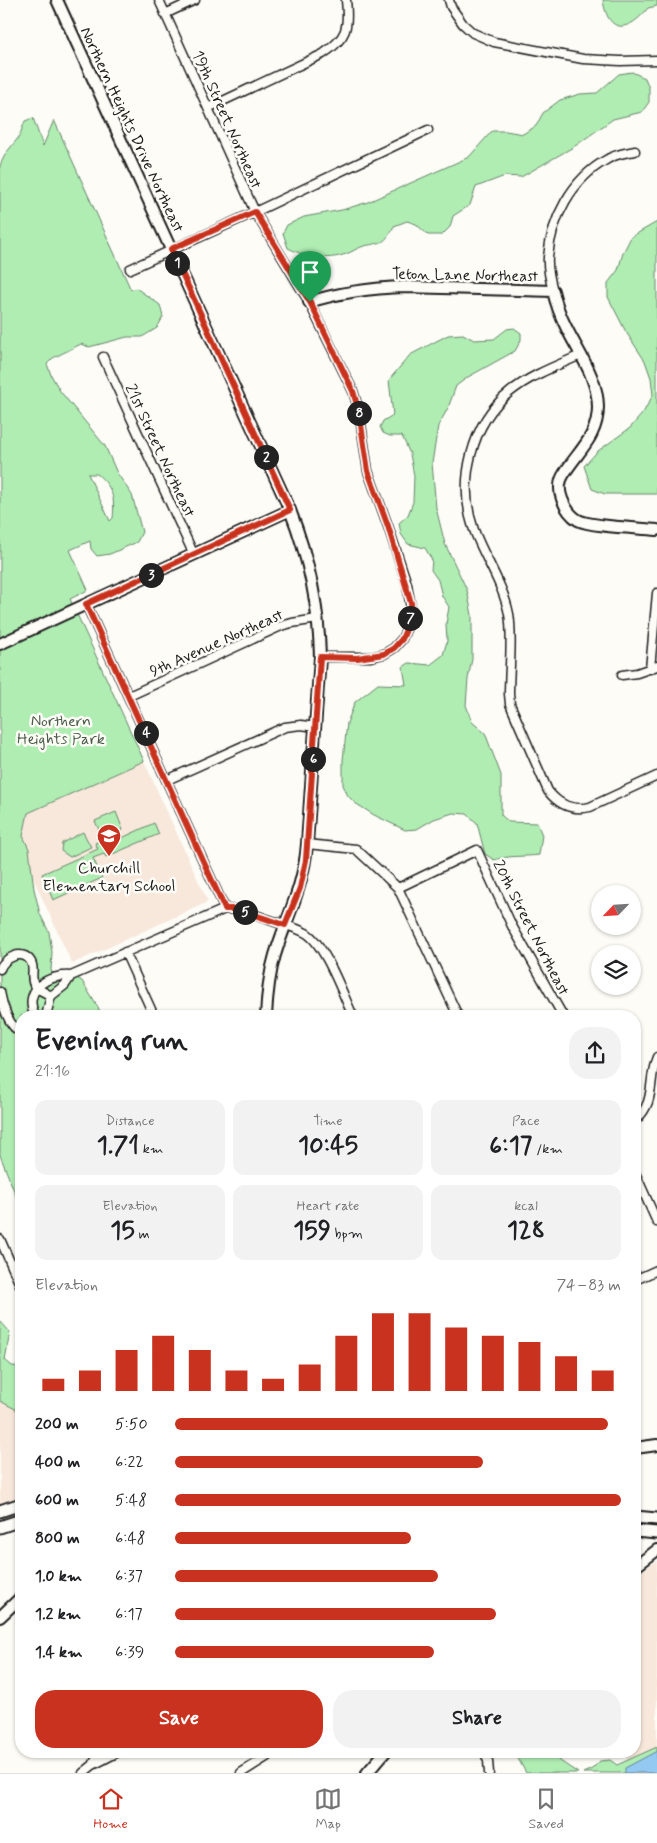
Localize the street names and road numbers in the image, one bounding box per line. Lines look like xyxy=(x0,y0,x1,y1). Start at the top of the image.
street label: Northern Heights Drive Northeast xyxy=(75,24,189,236)
street label: 19th Street Northeast xyxy=(187,47,267,192)
street label: Teton Lane Northeast xyxy=(392,264,538,287)
street label: 21st Street Northeast xyxy=(120,381,200,521)
street label: 9th Avenue Northeast xyxy=(147,605,287,682)
street label: 20th Street Northeast xyxy=(487,856,574,999)

